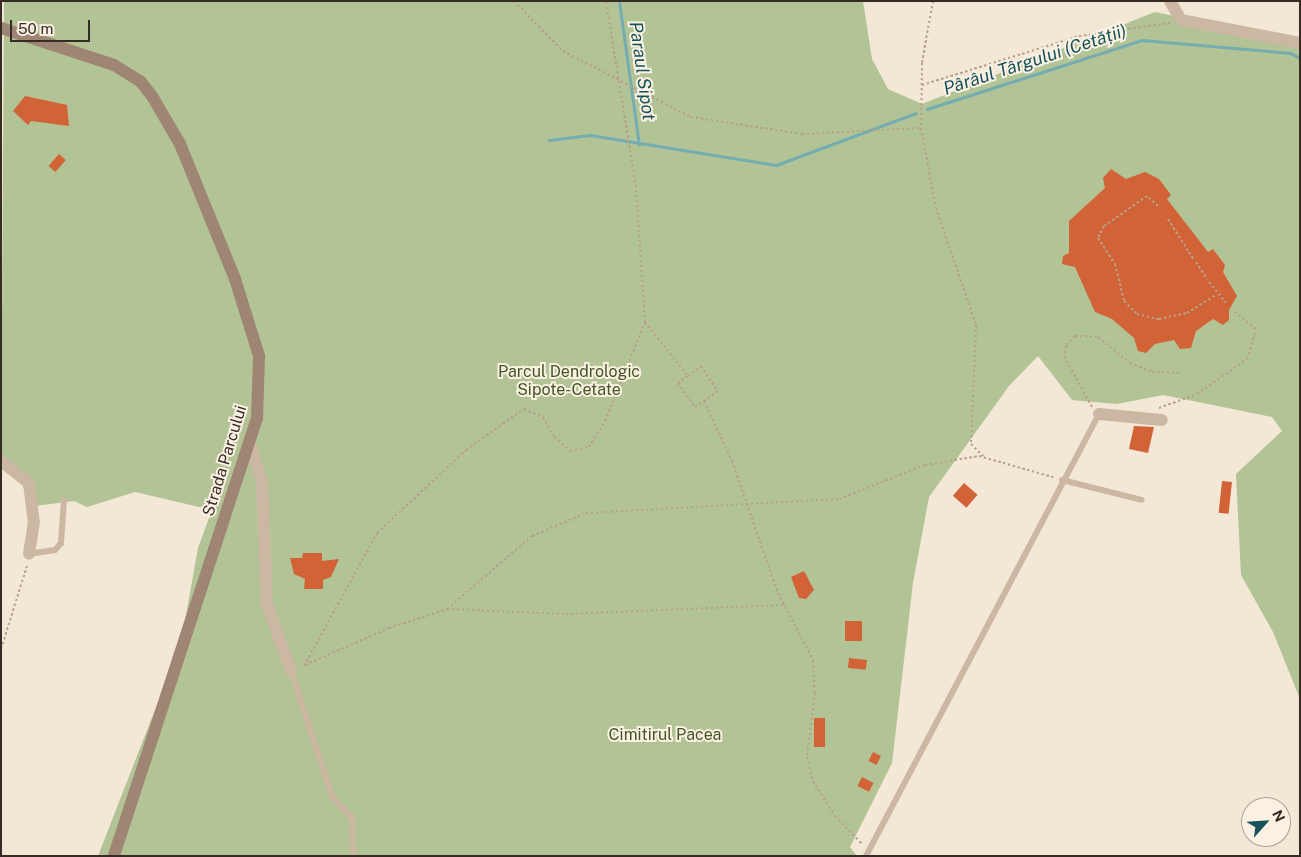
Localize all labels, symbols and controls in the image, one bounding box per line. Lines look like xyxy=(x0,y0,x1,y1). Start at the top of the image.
scale bar xyxy=(12,10,92,42)
text: 50 m xyxy=(18,20,53,37)
water label: Paraul Sipot xyxy=(624,20,660,122)
water label: Pârâul Târgului (Cetății) xyxy=(941,20,1129,100)
park label: Parcul Dendrologic Sipote-Cetate xyxy=(498,362,640,400)
street label: Strada Parcului xyxy=(199,403,251,519)
park label: Cimitirul Pacea xyxy=(609,725,721,745)
north arrow xyxy=(1241,797,1291,847)
text: N xyxy=(1269,807,1288,824)

